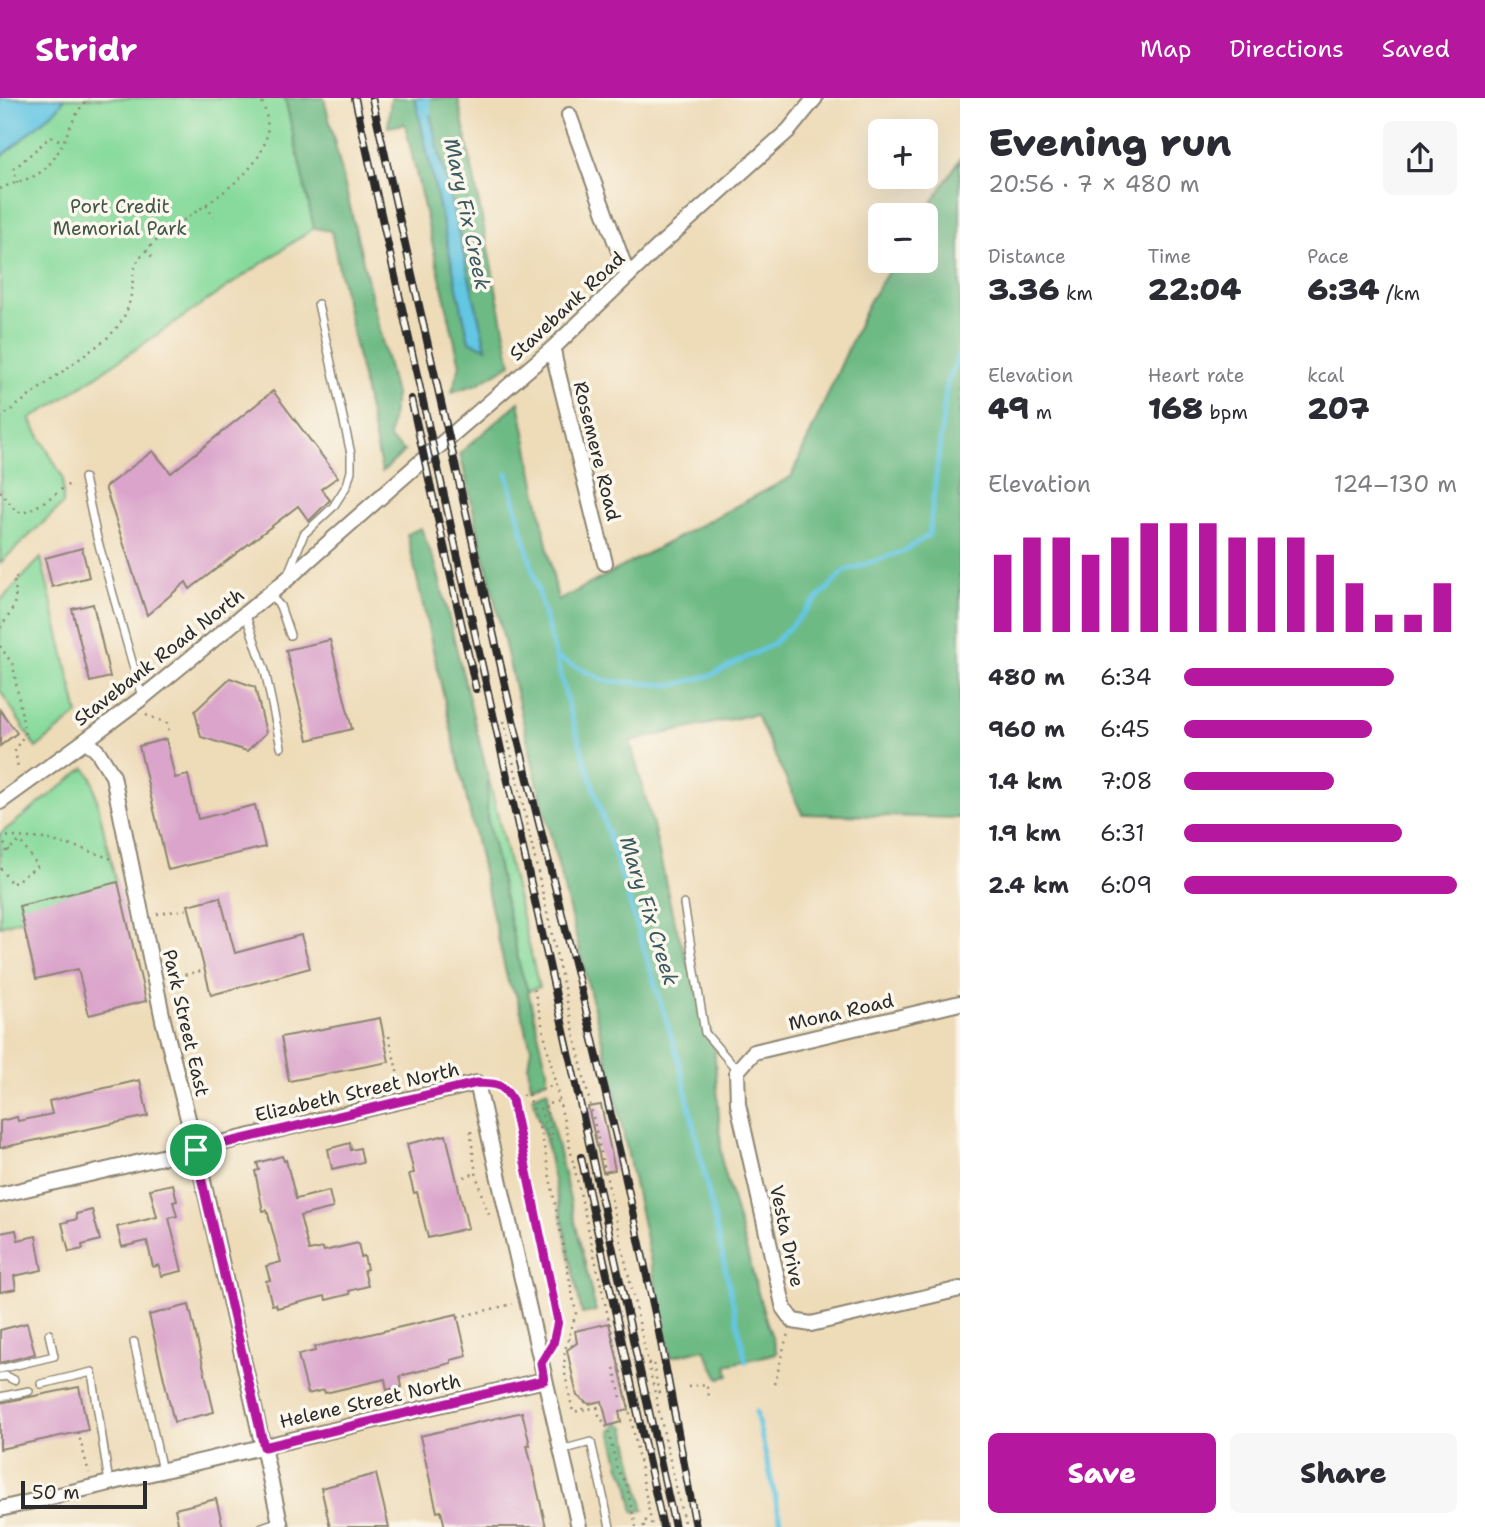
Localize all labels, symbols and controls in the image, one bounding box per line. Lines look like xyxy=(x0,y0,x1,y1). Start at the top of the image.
text: Stridr xyxy=(35,27,138,72)
text: Map xyxy=(1140,33,1191,65)
text: Directions xyxy=(1229,33,1344,65)
text: Saved xyxy=(1382,33,1450,65)
text: Evening run xyxy=(988,117,1231,168)
map controls xyxy=(868,119,938,273)
button: + xyxy=(868,119,938,189)
button: share xyxy=(1383,121,1457,195)
water label: Mary Fix Creek xyxy=(437,135,497,293)
text: 20:56 · 7 × 480 m xyxy=(988,169,1200,199)
park label: Port Credit Memorial Park xyxy=(53,194,187,241)
button: − xyxy=(868,203,938,273)
text: Distance xyxy=(988,244,1066,269)
text: Time xyxy=(1148,244,1191,269)
text: Pace xyxy=(1307,244,1349,269)
street label: Stavebank Road xyxy=(504,246,630,366)
text: 3.36 xyxy=(988,269,1059,310)
text: 22:04 xyxy=(1148,269,1241,310)
text: 6:34 xyxy=(1307,269,1380,310)
text: km xyxy=(1059,281,1093,306)
text: /km xyxy=(1380,281,1420,306)
text: Elevation xyxy=(988,363,1073,388)
text: Heart rate xyxy=(1148,363,1244,388)
text: kcal xyxy=(1307,363,1344,388)
street label: Rosemere Road xyxy=(568,379,626,523)
text: 49 xyxy=(988,388,1029,429)
text: 168 xyxy=(1148,388,1203,429)
text: 207 xyxy=(1307,388,1370,429)
text: m xyxy=(1029,400,1052,425)
text: bpm xyxy=(1203,400,1248,425)
text: Elevation xyxy=(988,469,1091,499)
text: 124–130 m xyxy=(1334,469,1457,499)
street label: Stavebank Road North xyxy=(69,583,249,731)
text: 480 m xyxy=(988,662,1065,692)
text: 6:34 xyxy=(1100,662,1152,692)
text: 960 m xyxy=(988,714,1065,744)
text: 6:45 xyxy=(1100,714,1150,744)
text: 1.4 km xyxy=(988,766,1062,796)
text: 7:08 xyxy=(1100,766,1153,796)
text: 1.9 km xyxy=(988,818,1061,848)
text: 6:31 xyxy=(1100,818,1145,848)
water label: Mary Fix Creek xyxy=(613,833,685,989)
text: 2.4 km xyxy=(988,870,1069,900)
text: 6:09 xyxy=(1100,870,1152,900)
street label: Park Street East xyxy=(157,947,215,1099)
street label: Mona Road xyxy=(786,988,896,1036)
street label: Elizabeth Street North xyxy=(252,1056,462,1128)
pin xyxy=(166,1120,226,1180)
icon: arrive xyxy=(177,1131,215,1169)
street label: Vesta Drive xyxy=(764,1183,810,1289)
street label: Helene Street North xyxy=(277,1368,463,1434)
button: Save xyxy=(988,1433,1216,1513)
button: Share xyxy=(1230,1433,1457,1513)
scale bar xyxy=(21,1478,147,1510)
text: 50 m xyxy=(32,1480,80,1505)

